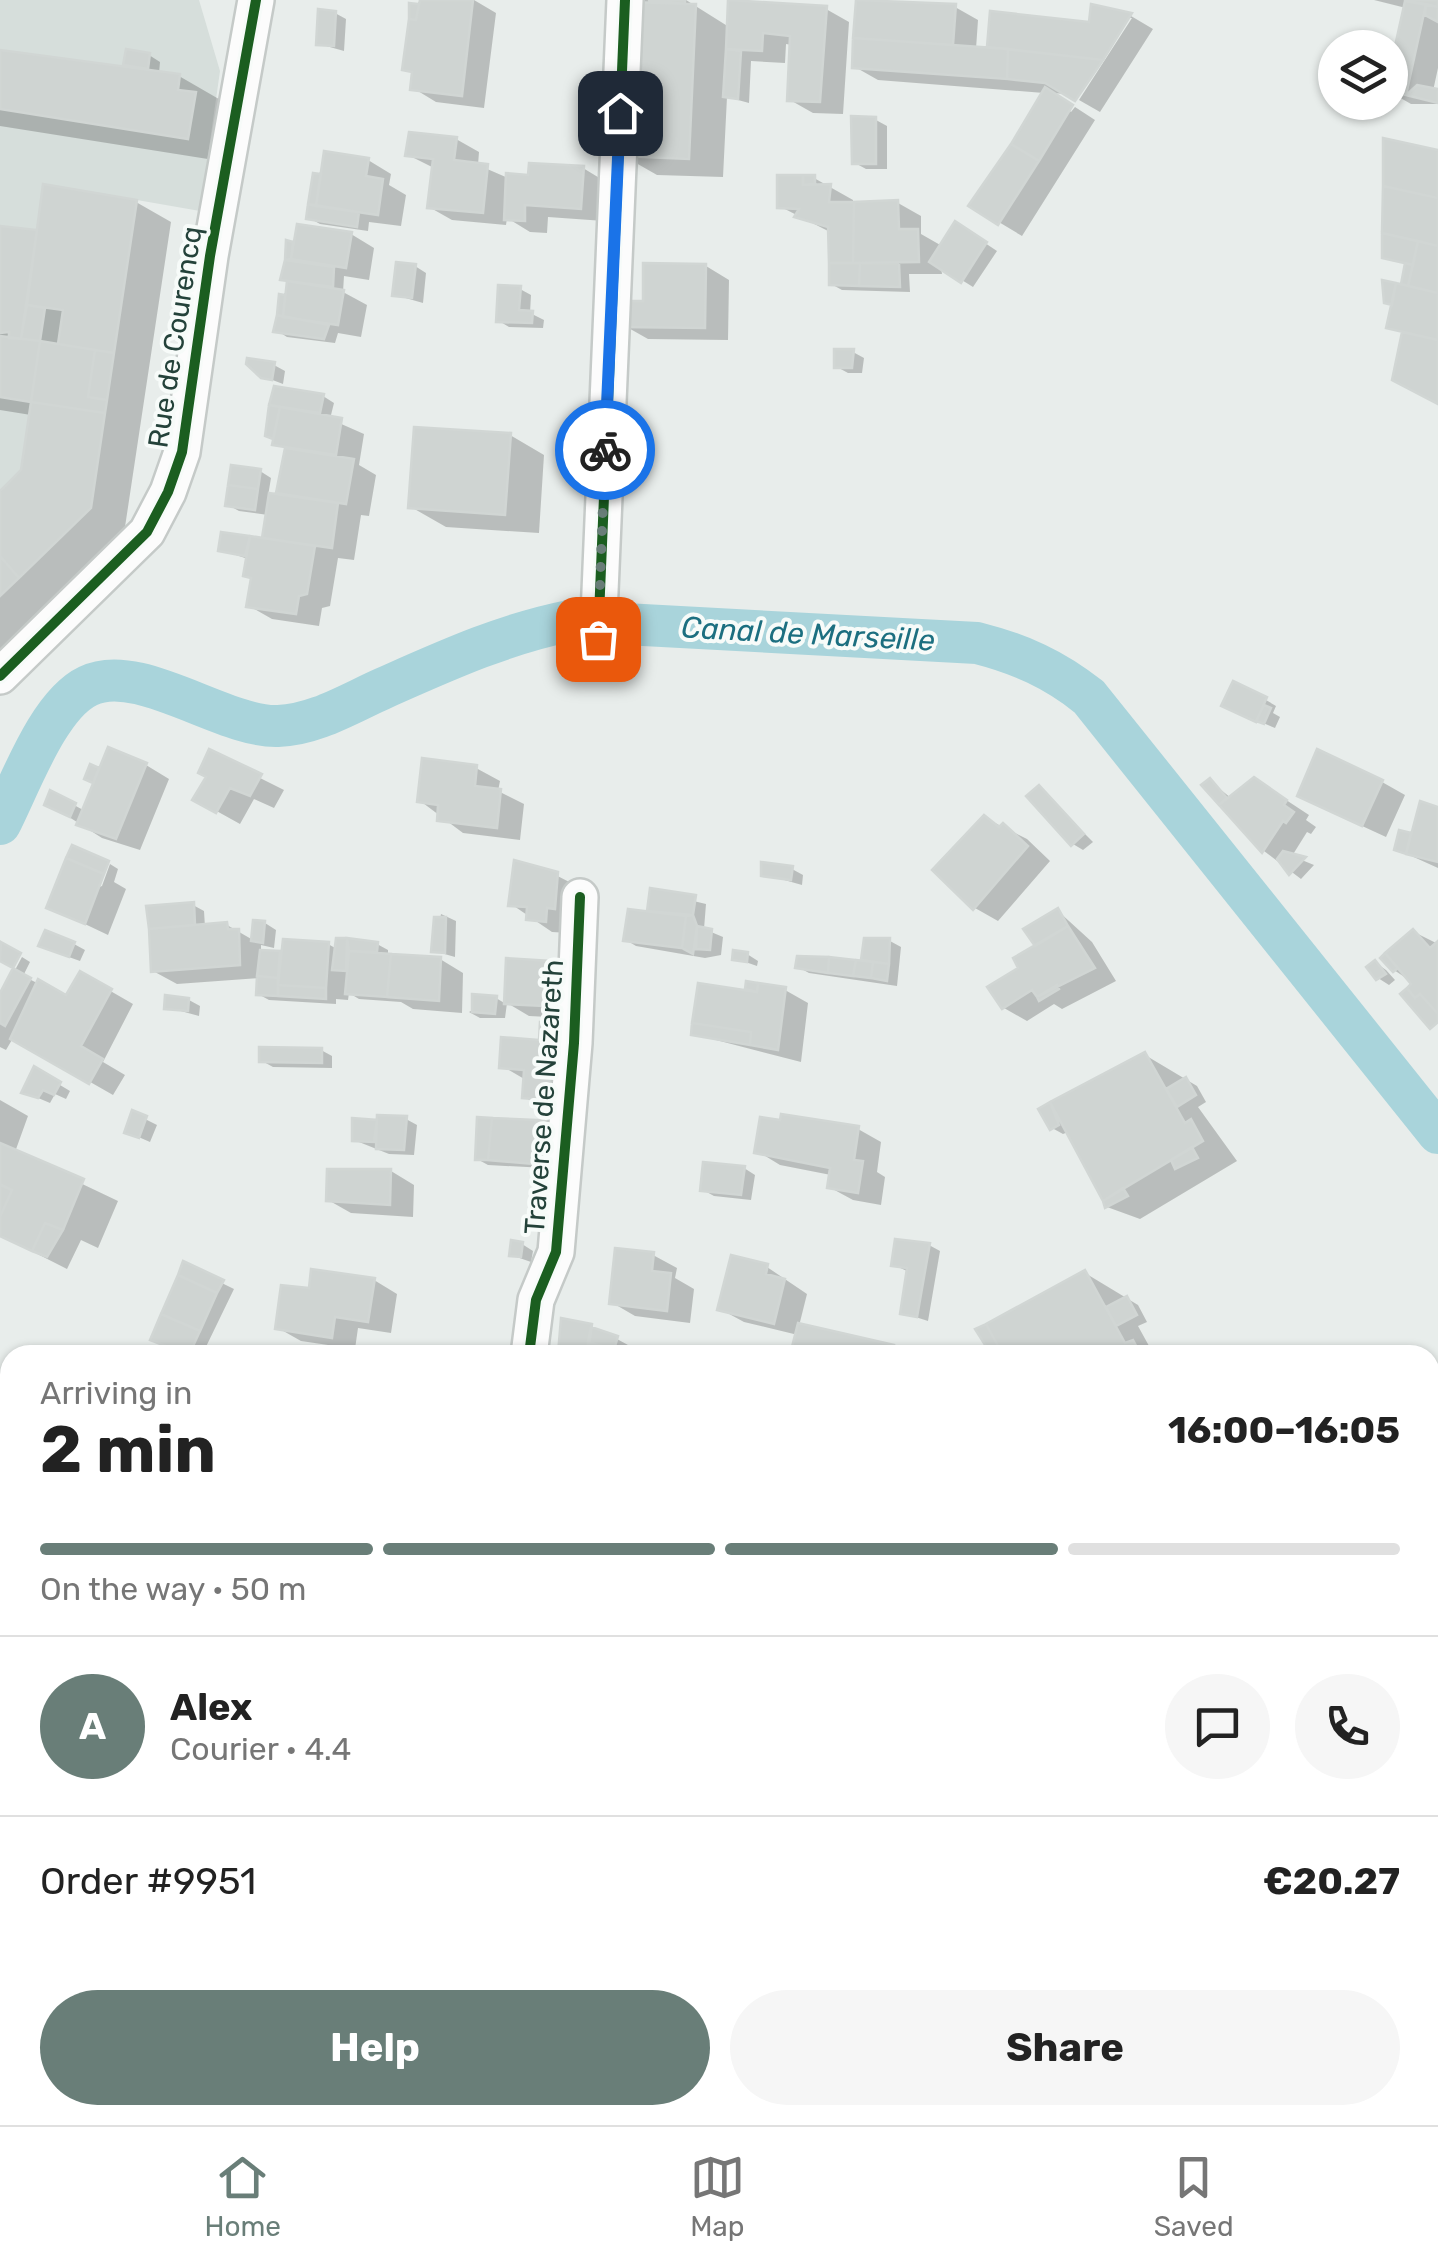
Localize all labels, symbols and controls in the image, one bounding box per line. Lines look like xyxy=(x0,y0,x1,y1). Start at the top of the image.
map controls xyxy=(1318,30,1408,120)
button: layers xyxy=(1318,30,1408,120)
pin xyxy=(578,71,663,156)
icon: home xyxy=(593,86,648,141)
street label: Rue de Courencq xyxy=(141,224,209,450)
courier xyxy=(555,400,655,500)
icon: bike xyxy=(578,423,633,478)
pin xyxy=(556,597,641,682)
water label: Canal de Marseille xyxy=(680,609,936,659)
icon: bag xyxy=(571,612,626,667)
street label: Traverse de Nazareth xyxy=(518,958,570,1236)
text: Arriving in xyxy=(40,1374,192,1412)
text: 16:00–16:05 xyxy=(1168,1407,1400,1453)
text: 2 min xyxy=(40,1411,216,1488)
text: On the way · 50 m xyxy=(40,1570,306,1608)
button: chat xyxy=(1165,1674,1270,1779)
button: phone xyxy=(1295,1674,1400,1779)
text: Alex xyxy=(170,1684,252,1730)
text: A xyxy=(79,1703,106,1749)
text: Courier · 4.4 xyxy=(170,1730,351,1768)
text: Order #9951 xyxy=(40,1858,256,1904)
text: €20.27 xyxy=(1263,1858,1400,1904)
button: Help xyxy=(40,1990,710,2105)
button: Share xyxy=(730,1990,1400,2105)
tab: Home xyxy=(204,2150,281,2243)
tab: Map xyxy=(690,2150,745,2243)
tab: Saved xyxy=(1154,2150,1234,2243)

